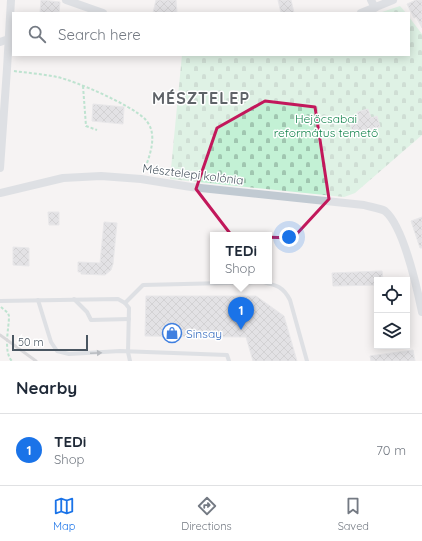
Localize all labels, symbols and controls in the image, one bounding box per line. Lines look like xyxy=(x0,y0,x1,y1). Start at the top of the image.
search box xyxy=(12,12,410,56)
icon: search xyxy=(26,23,48,45)
text: Search here xyxy=(58,25,141,44)
district label: MÉSZTELEP xyxy=(152,88,250,108)
park label: Hejőcsabai református temető xyxy=(274,111,378,140)
street label: Mésztelepi kolónia xyxy=(142,160,244,188)
your location xyxy=(279,227,299,247)
popup xyxy=(210,232,272,284)
text: TEDi xyxy=(225,241,257,260)
text: Shop xyxy=(225,260,255,276)
map controls xyxy=(374,277,410,349)
button: locate xyxy=(374,277,410,313)
pin: 1 xyxy=(228,297,254,330)
button: layers xyxy=(374,313,410,349)
shop icon: Sinsay xyxy=(161,322,183,344)
place label: Sinsay xyxy=(186,326,222,341)
scale bar xyxy=(12,333,88,352)
text: 50 m xyxy=(18,335,44,349)
one-way arrow xyxy=(90,349,102,356)
text: Nearby xyxy=(16,377,77,398)
text: TEDi xyxy=(54,432,86,451)
text: 1 xyxy=(26,442,32,458)
text: 70 m xyxy=(376,442,406,458)
text: Shop xyxy=(54,451,84,467)
tab: Map xyxy=(53,495,75,533)
tab: Directions xyxy=(181,495,232,533)
tab: Saved xyxy=(338,495,369,533)

